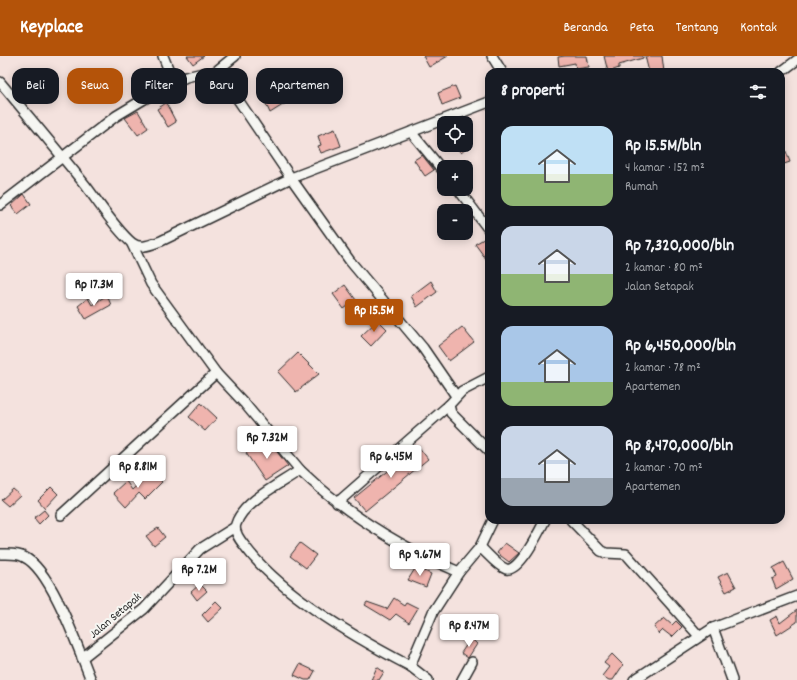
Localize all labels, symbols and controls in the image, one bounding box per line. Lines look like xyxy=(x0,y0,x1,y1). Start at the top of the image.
text: Keyplace xyxy=(20,15,83,42)
text: Beranda xyxy=(563,18,608,38)
text: Peta xyxy=(630,18,654,38)
text: Tentang xyxy=(676,18,718,38)
text: Kontak xyxy=(740,18,777,38)
chip: Beli xyxy=(12,68,59,104)
chip: Sewa xyxy=(67,68,123,104)
chip: Filter xyxy=(131,68,187,104)
chip: Baru xyxy=(195,68,248,104)
chip: Apartemen xyxy=(256,68,343,104)
text: 8 properti xyxy=(501,80,564,104)
icon: filters xyxy=(747,81,769,103)
map controls xyxy=(437,116,473,240)
button: locate xyxy=(437,116,473,152)
text: Rp 15.5M/bln xyxy=(625,135,701,159)
icon: home xyxy=(533,142,581,190)
text: 4 kamar · 152 m² xyxy=(625,159,705,178)
button: + xyxy=(437,160,473,196)
text: Rumah xyxy=(625,178,658,197)
button: − xyxy=(437,204,473,240)
text: Rp 7,320,000/bln xyxy=(625,235,734,259)
icon: home xyxy=(533,242,581,290)
text: 2 kamar · 80 m² xyxy=(625,259,703,278)
pin: Rp 17.3M xyxy=(53,273,135,307)
text: Rp 17.3M xyxy=(75,276,113,295)
text: Jalan Setapak xyxy=(625,278,694,297)
pin: Rp 15.5M xyxy=(333,299,415,333)
text: Rp 15.5M xyxy=(354,302,394,321)
text: Rp 6,450,000/bln xyxy=(625,335,736,359)
icon: home xyxy=(533,342,581,390)
text: 2 kamar · 78 m² xyxy=(625,359,701,378)
text: Apartemen xyxy=(625,378,680,397)
pin: Rp 7.32M xyxy=(226,426,308,460)
text: Rp 7.32M xyxy=(246,429,288,448)
text: Rp 8,470,000/bln xyxy=(625,435,733,459)
icon: home xyxy=(533,442,581,490)
pin: Rp 6.45M xyxy=(350,445,432,479)
text: Rp 6.45M xyxy=(370,448,412,467)
pin: Rp 8.81M xyxy=(97,455,179,489)
text: Rp 8.81M xyxy=(119,458,157,477)
text: 2 kamar · 70 m² xyxy=(625,459,703,478)
text: Apartemen xyxy=(625,478,680,497)
pin: Rp 9.67M xyxy=(379,543,461,577)
text: Rp 9.67M xyxy=(399,546,441,565)
pin: Rp 7.2M xyxy=(162,558,236,592)
text: Rp 7.2M xyxy=(181,561,217,580)
street label: Jalan Setapak xyxy=(86,589,146,643)
pin: Rp 8.47M xyxy=(428,614,510,648)
text: Rp 8.47M xyxy=(449,617,489,636)

